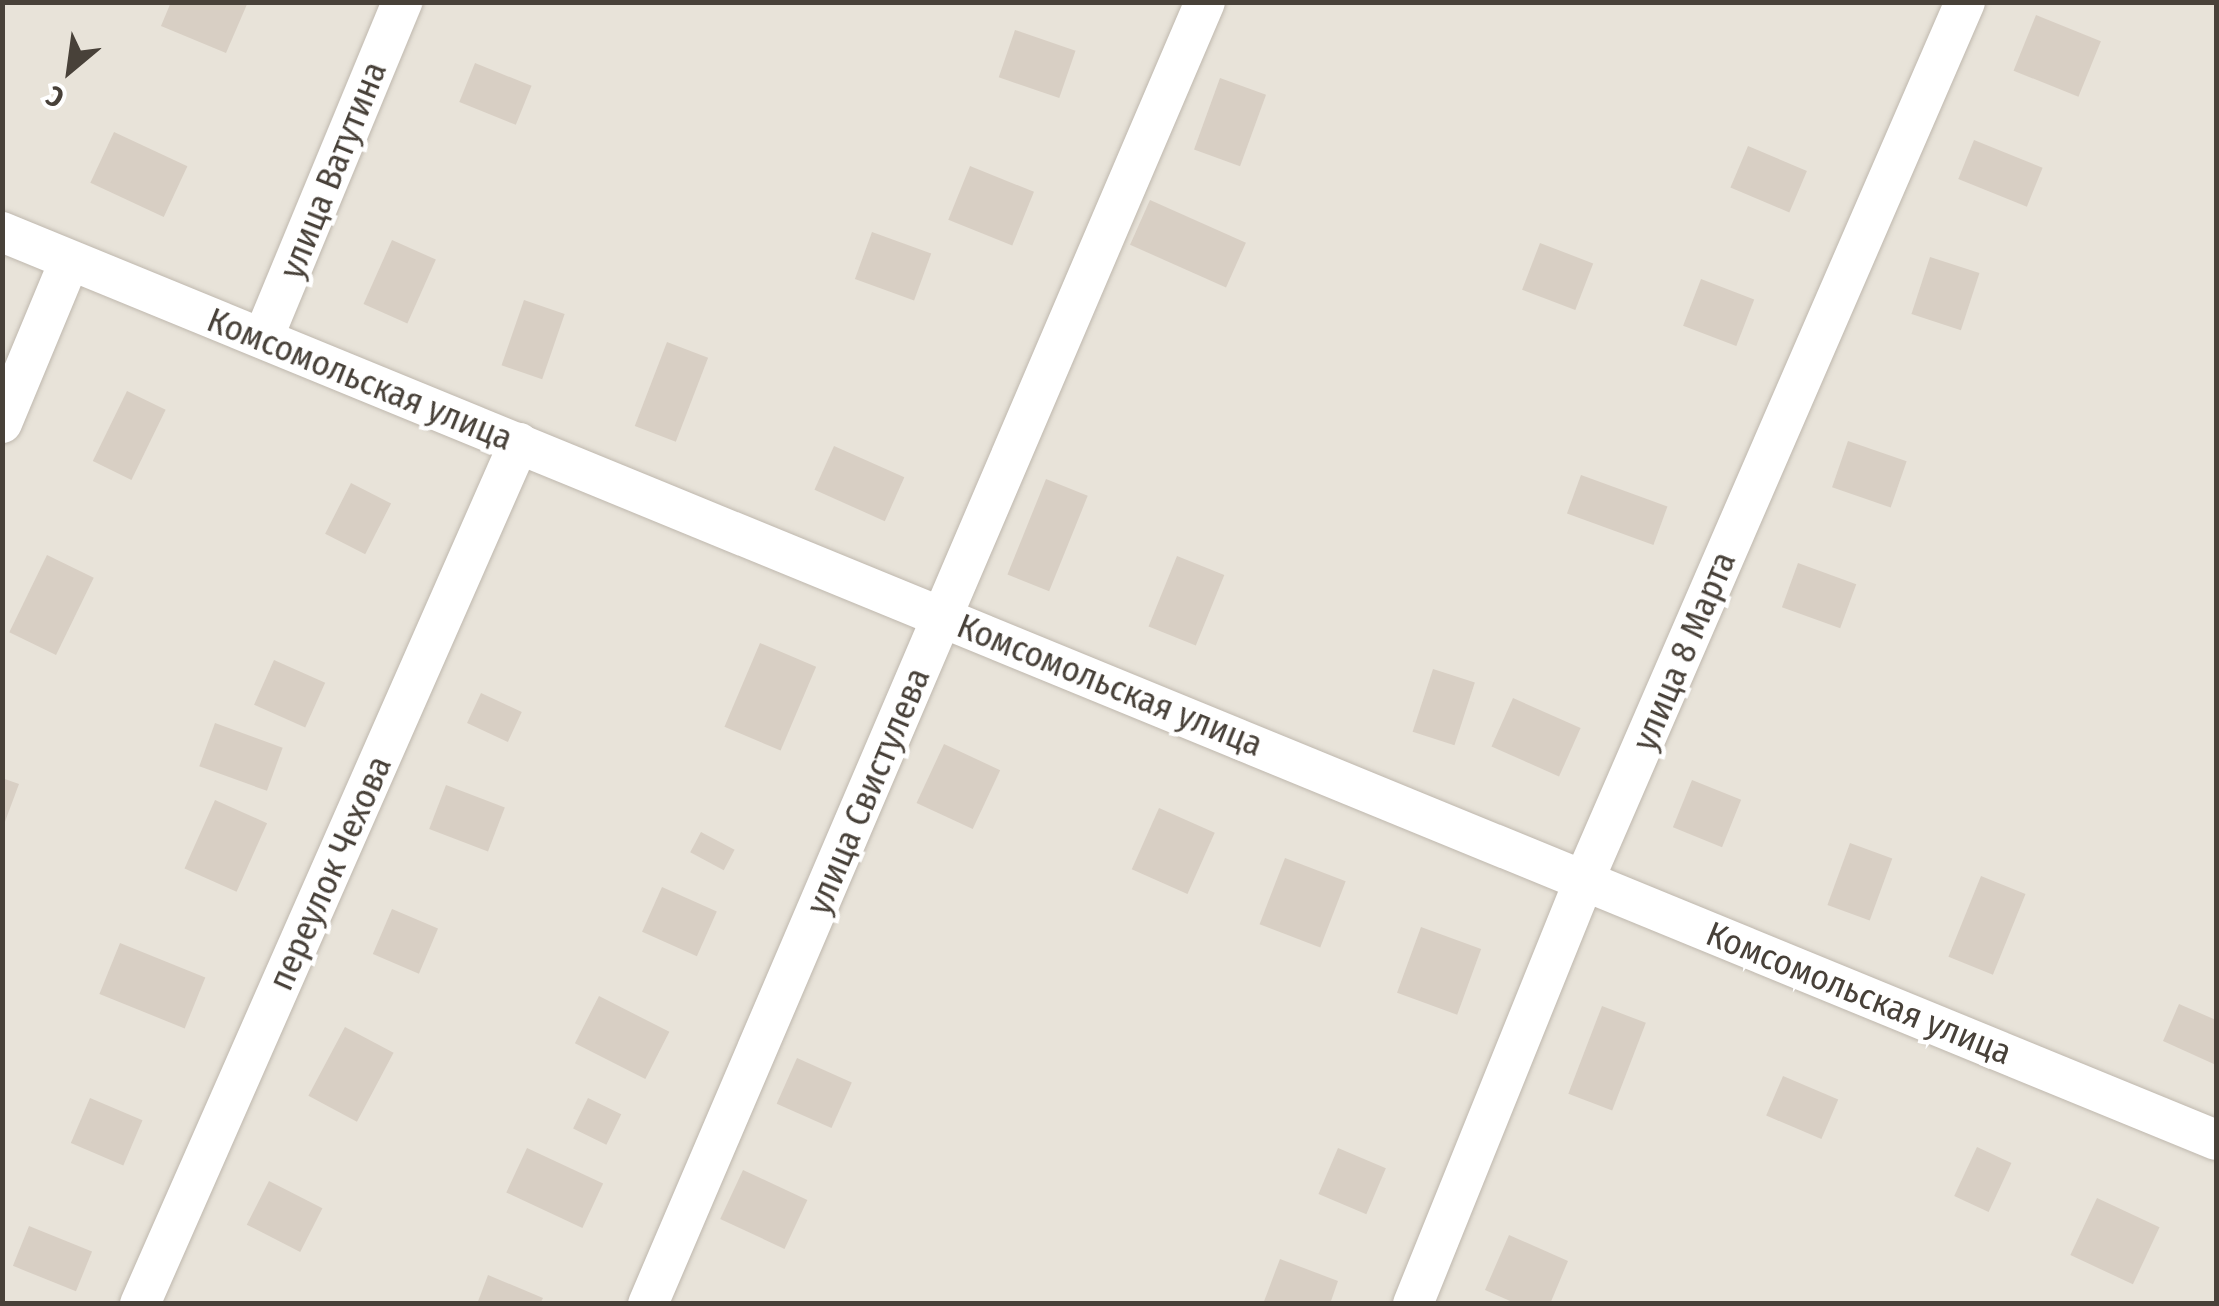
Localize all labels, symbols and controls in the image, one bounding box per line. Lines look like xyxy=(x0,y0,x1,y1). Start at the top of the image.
north arrow xyxy=(20,20,120,120)
street label: улица Ватутина xyxy=(270,55,396,285)
text: С xyxy=(41,79,70,115)
street label: Комсомольская улица xyxy=(201,299,519,459)
street label: улица 8 Марта xyxy=(1623,545,1745,757)
street label: Комсомольская улица xyxy=(951,605,1269,765)
street label: улица Свистулева xyxy=(797,661,939,921)
street label: переулок Чехова xyxy=(260,749,400,997)
street label: Комсомольская улица xyxy=(1700,913,2018,1073)

